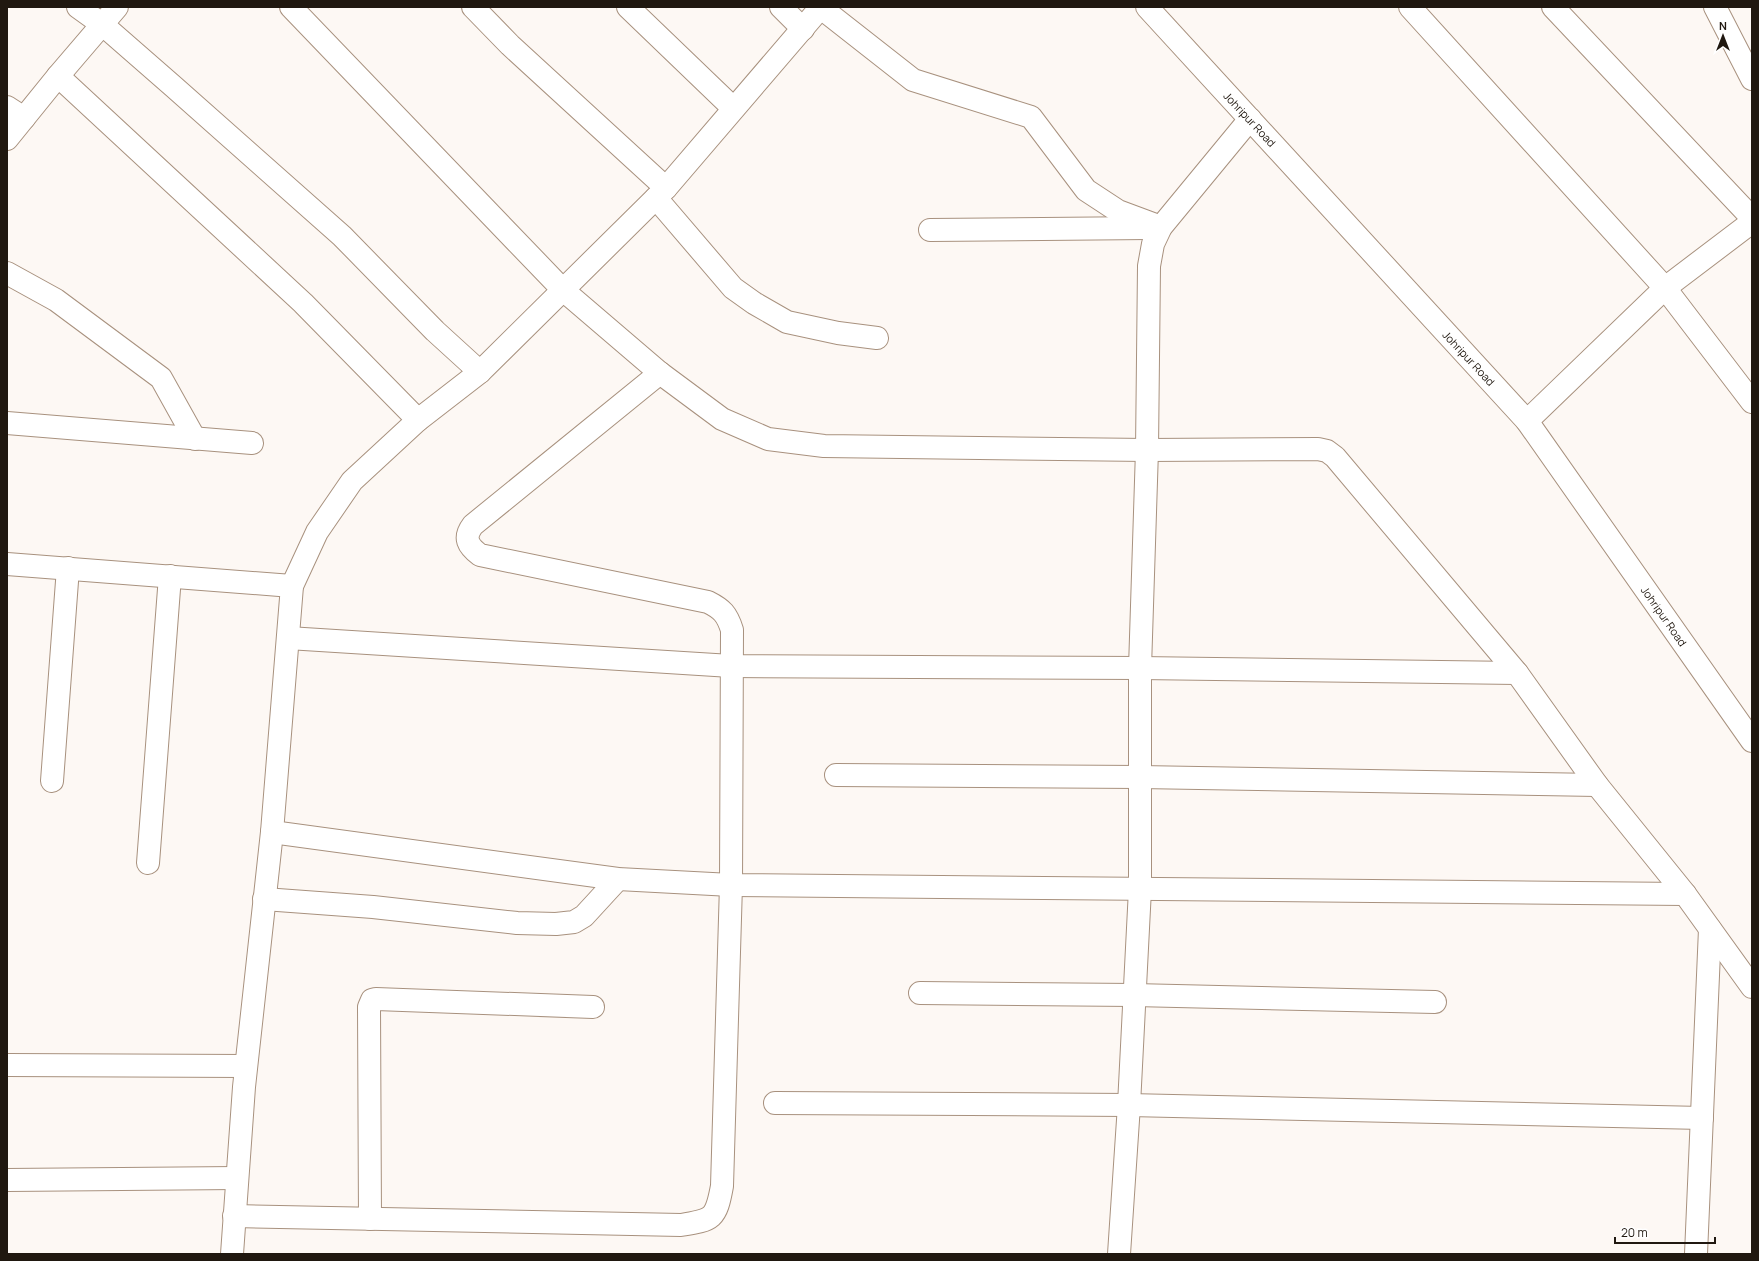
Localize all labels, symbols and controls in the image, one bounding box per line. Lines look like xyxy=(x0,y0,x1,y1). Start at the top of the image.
north arrow xyxy=(1703,16,1743,56)
text: N xyxy=(1719,18,1727,33)
street label: Johripur Road xyxy=(1221,88,1279,150)
street label: Johripur Road xyxy=(1440,327,1498,389)
street label: Johripur Road xyxy=(1638,583,1690,649)
scale bar xyxy=(1615,1219,1715,1245)
text: 20 m xyxy=(1621,1224,1648,1241)

